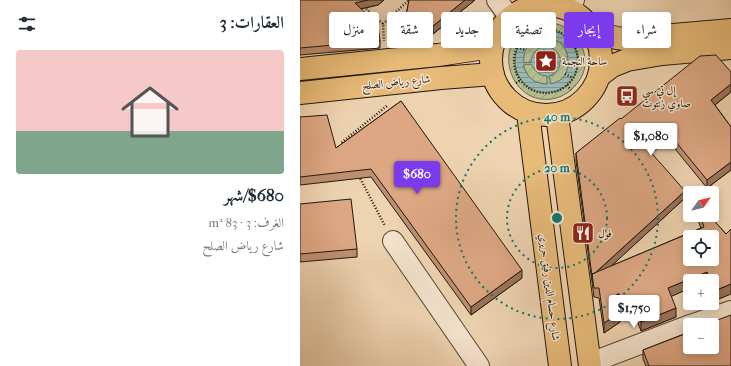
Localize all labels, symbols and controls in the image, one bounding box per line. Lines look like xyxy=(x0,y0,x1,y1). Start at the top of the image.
text: العقارات: 3 xyxy=(220,12,284,32)
chip: منزل xyxy=(329,12,379,48)
chip: شقة xyxy=(387,12,433,48)
chip: جديد xyxy=(441,12,493,48)
chip: تصفية xyxy=(501,12,556,48)
chip: إيجار xyxy=(564,12,614,48)
chip: شراء xyxy=(622,12,671,48)
icon: filters xyxy=(16,13,38,35)
place icon: ساحة النجمة xyxy=(533,48,559,74)
place label: ساحة النجمة xyxy=(562,55,607,68)
street label: شارع رياض الصلح xyxy=(361,72,431,97)
icon: home xyxy=(114,76,186,148)
bus stop icon: إل تي سي صاوي زنتوت xyxy=(614,83,640,109)
place label: إل تي سي صاوي زنتوت xyxy=(642,84,691,112)
text: 40 m xyxy=(543,110,571,125)
pin: $1,080 xyxy=(618,123,684,157)
text: $1,080 xyxy=(633,128,669,143)
pin: $680 xyxy=(393,161,441,195)
text: 20 m xyxy=(544,161,571,175)
text: $680 xyxy=(403,166,431,181)
text: $680/شهر xyxy=(224,185,284,205)
north arrow xyxy=(683,186,719,222)
map controls xyxy=(683,186,719,354)
centre of rings xyxy=(550,211,564,225)
text: الغرف: 3 · 83 m² xyxy=(208,215,284,230)
restaurant icon: فول xyxy=(570,220,596,246)
place label: فول xyxy=(598,227,612,240)
button: locate xyxy=(683,230,719,266)
street label: شارع حسام الدين رفيق حريري xyxy=(534,233,563,342)
text: شارع رياض الصلح xyxy=(203,238,284,253)
button: + xyxy=(683,274,719,310)
pin: $1,750 xyxy=(601,295,667,329)
text: $1,750 xyxy=(618,300,650,315)
button: − xyxy=(683,318,719,354)

